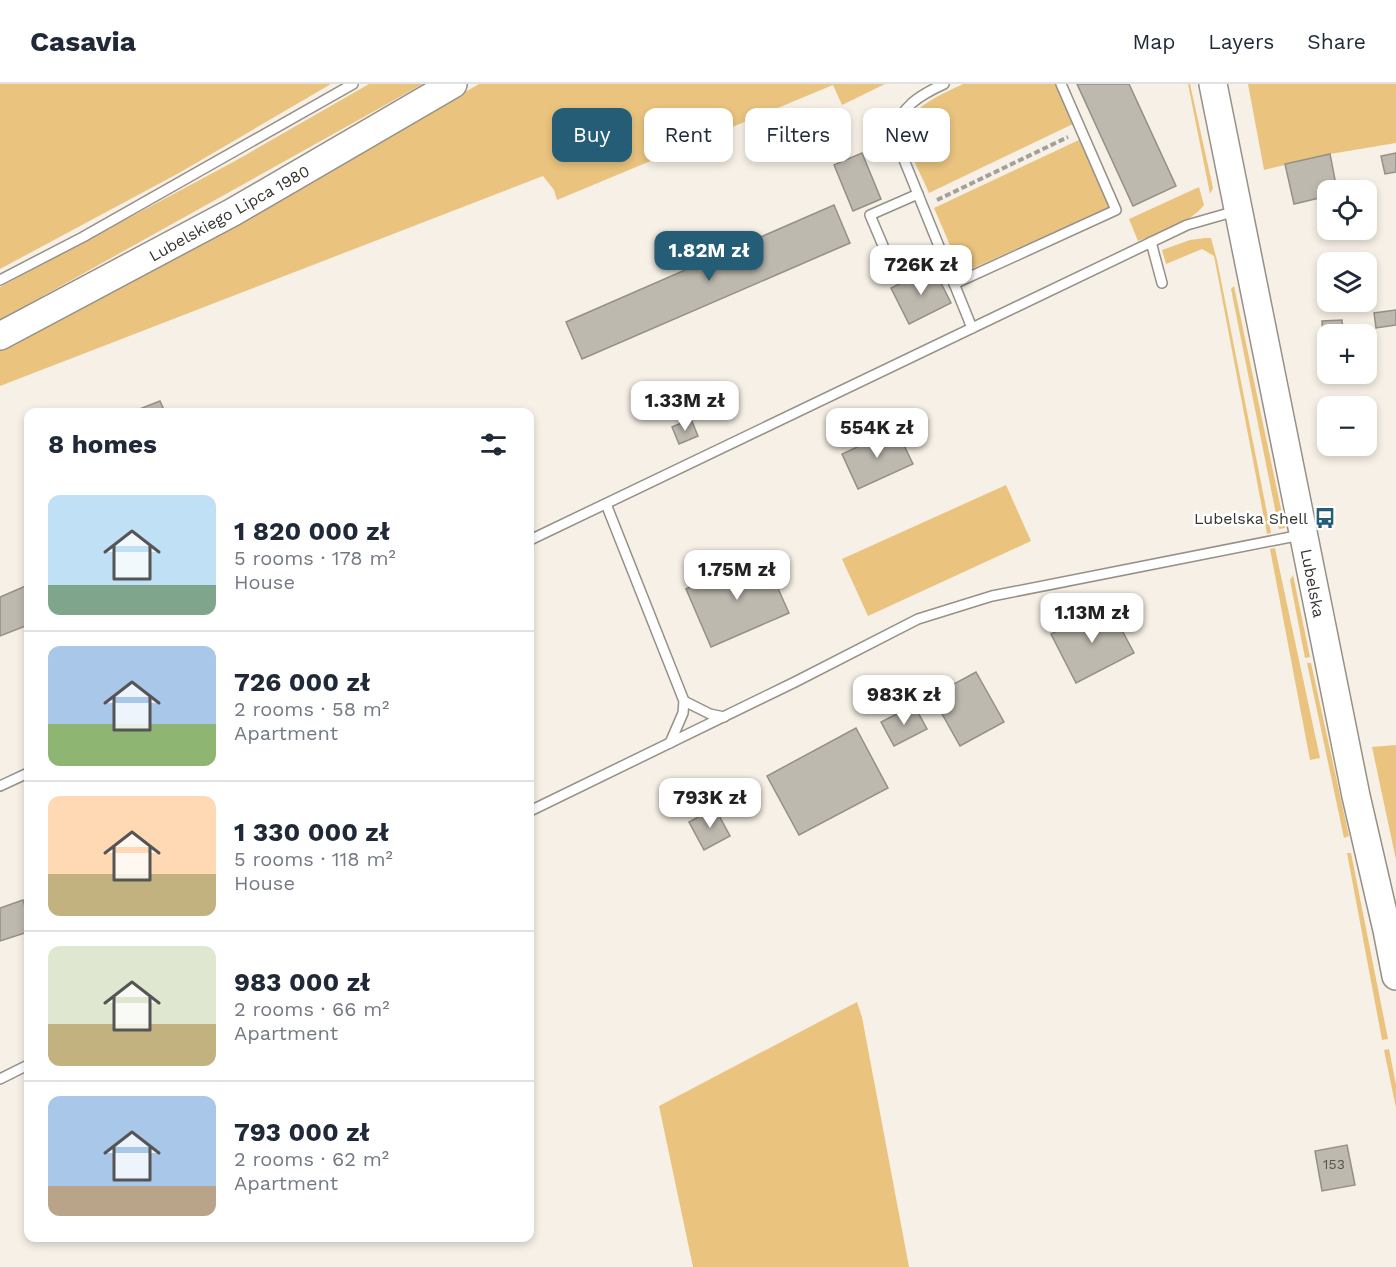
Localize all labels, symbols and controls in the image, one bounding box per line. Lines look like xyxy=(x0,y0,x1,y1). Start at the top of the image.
text: Casavia xyxy=(30,25,136,58)
text: Map xyxy=(1132,29,1175,54)
text: Layers xyxy=(1208,29,1274,54)
text: Share xyxy=(1307,29,1366,54)
chip: Buy xyxy=(552,108,632,162)
chip: Rent xyxy=(644,108,733,162)
chip: Filters xyxy=(745,108,851,162)
chip: New xyxy=(863,108,950,162)
street label: Lubelskiego Lipca 1980 xyxy=(146,161,313,266)
map controls xyxy=(1317,180,1377,456)
button: locate xyxy=(1317,180,1377,240)
pin: 1.82M zł xyxy=(647,231,771,282)
text: 1.82M zł xyxy=(668,238,750,262)
pin: 726K zł xyxy=(866,245,976,296)
text: 726K zł xyxy=(884,252,958,276)
button: layers xyxy=(1317,252,1377,312)
button: + xyxy=(1317,324,1377,384)
pin: 1.33M zł xyxy=(623,381,747,432)
text: 1.33M zł xyxy=(645,388,725,412)
button: − xyxy=(1317,396,1377,456)
pin: 554K zł xyxy=(822,408,932,459)
text: 554K zł xyxy=(840,415,914,439)
icon: filters xyxy=(477,428,510,461)
text: 8 homes xyxy=(48,429,157,459)
bus stop icon: Lubelska Shell xyxy=(1313,506,1337,530)
place label: Lubelska Shell xyxy=(1194,509,1308,528)
text: 1 820 000 zł xyxy=(234,516,390,546)
icon: home xyxy=(96,519,168,591)
text: 5 rooms · 178 m² xyxy=(234,546,396,570)
street label: Lubelska xyxy=(1297,547,1328,619)
pin: 1.75M zł xyxy=(675,550,799,601)
text: 1.75M zł xyxy=(698,557,776,581)
text: House xyxy=(234,570,295,594)
pin: 1.13M zł xyxy=(1030,593,1154,644)
text: 1.13M zł xyxy=(1054,600,1130,624)
text: 726 000 zł xyxy=(234,667,370,697)
icon: home xyxy=(96,670,168,742)
pin: 983K zł xyxy=(849,675,959,726)
text: 983K zł xyxy=(867,682,941,706)
text: 2 rooms · 58 m² xyxy=(234,697,389,721)
text: Apartment xyxy=(234,721,338,745)
pin: 793K zł xyxy=(655,778,765,829)
text: 793K zł xyxy=(673,785,747,809)
text: 1 330 000 zł xyxy=(234,817,389,847)
icon: home xyxy=(96,820,168,892)
text: 5 rooms · 118 m² xyxy=(234,847,393,871)
text: House xyxy=(234,871,295,895)
text: 983 000 zł xyxy=(234,967,370,997)
icon: home xyxy=(96,970,168,1042)
text: 2 rooms · 66 m² xyxy=(234,997,390,1021)
text: Apartment xyxy=(234,1021,338,1045)
text: 793 000 zł xyxy=(234,1117,370,1147)
icon: home xyxy=(96,1120,168,1192)
text: 2 rooms · 62 m² xyxy=(234,1147,389,1171)
house number: 153 xyxy=(1323,1156,1345,1172)
text: Apartment xyxy=(234,1171,338,1195)

